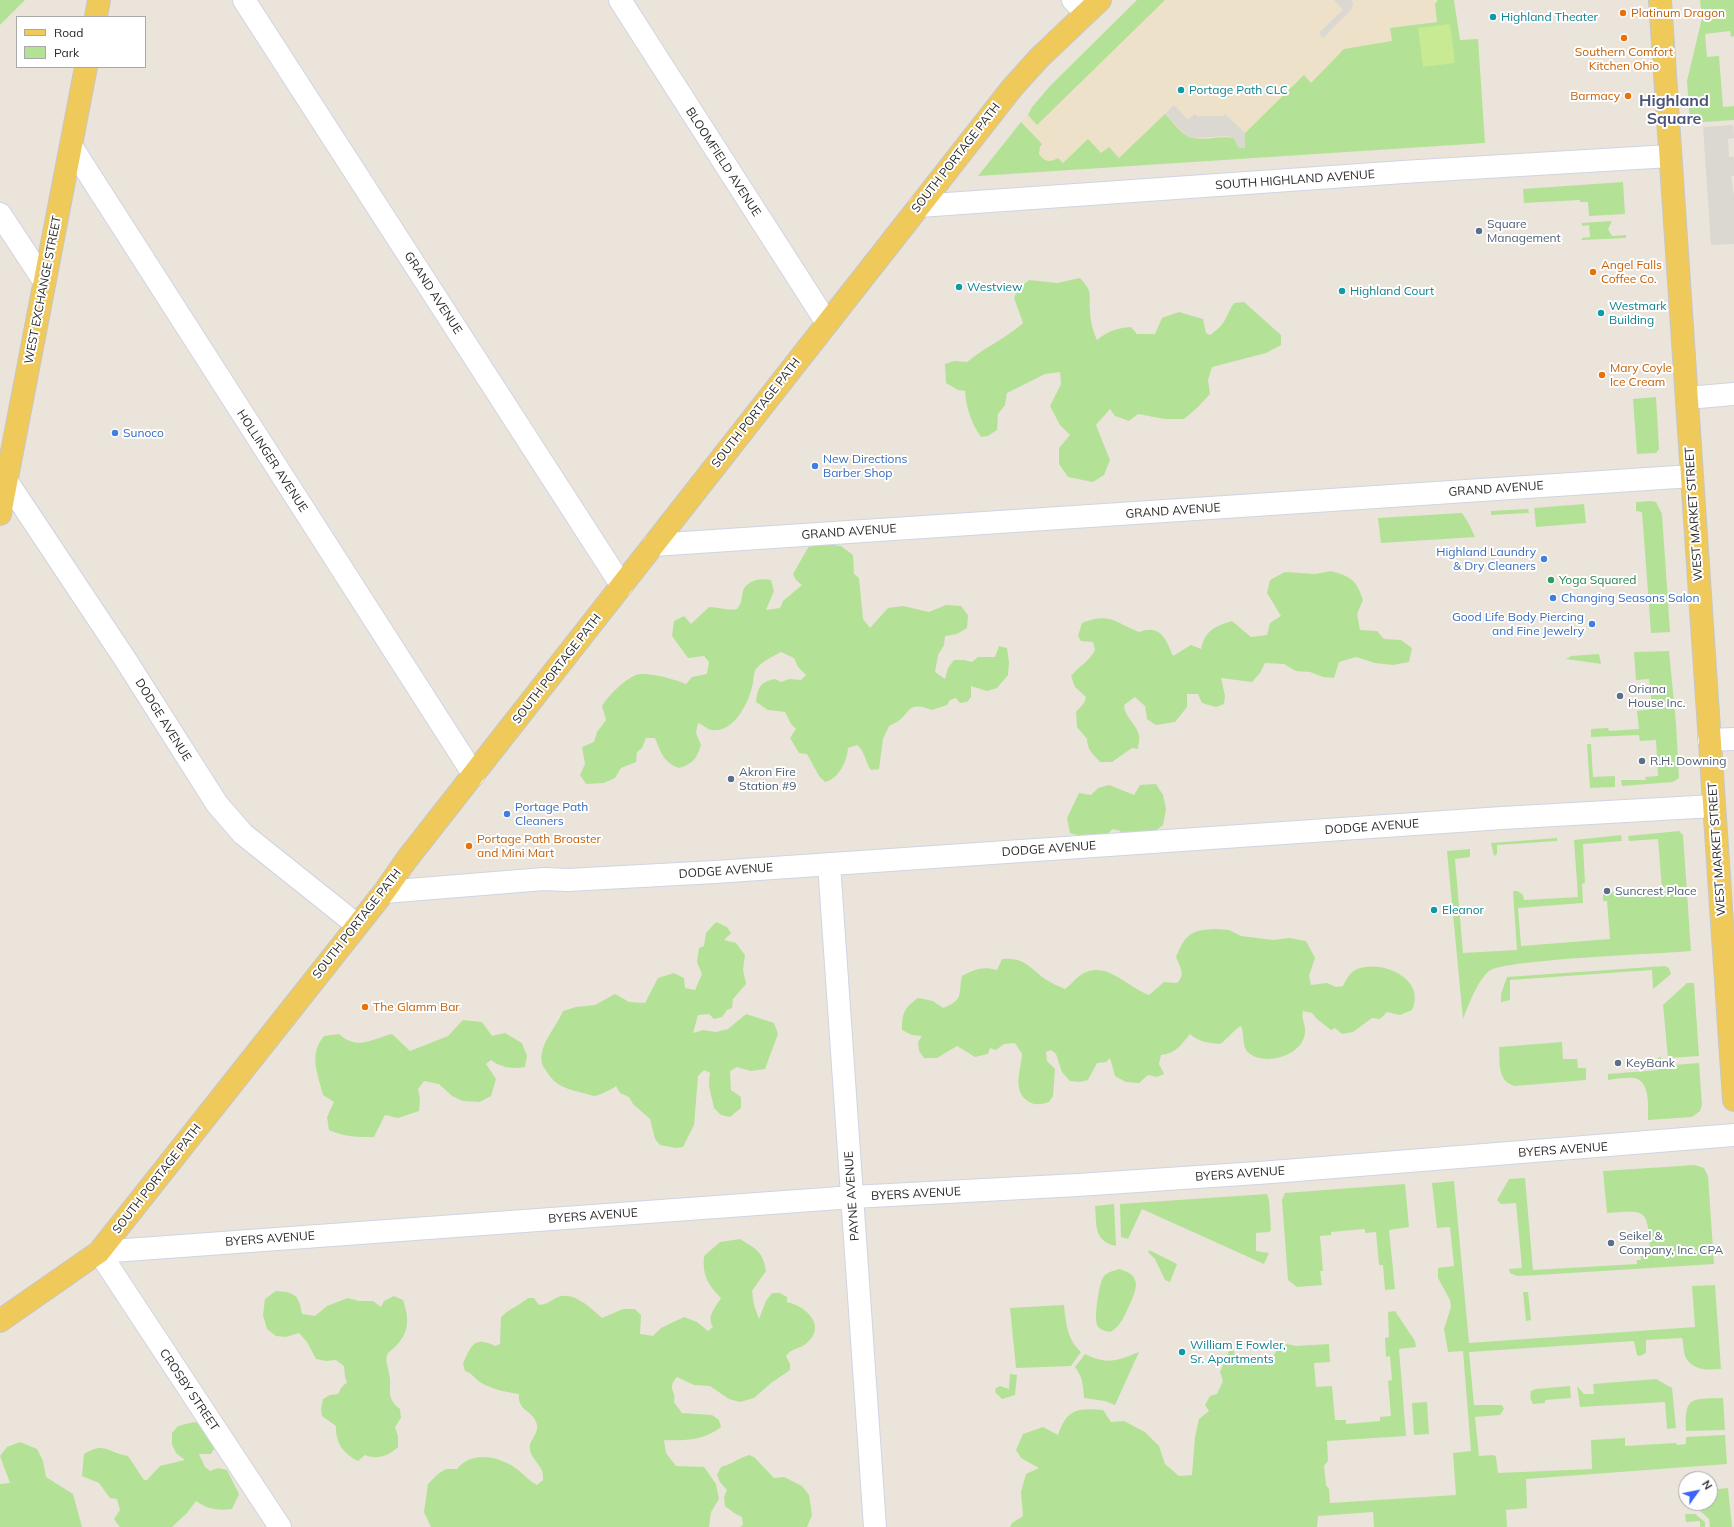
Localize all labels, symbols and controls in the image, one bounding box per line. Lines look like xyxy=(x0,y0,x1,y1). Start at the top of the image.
place label: Platinum Dragon xyxy=(1631,6,1725,20)
marker: Platinum Dragon xyxy=(1618,8,1628,18)
place label: Highland Theater xyxy=(1501,10,1598,24)
marker: Highland Theater xyxy=(1488,12,1498,22)
legend xyxy=(16,16,146,68)
text: Road xyxy=(54,25,83,40)
marker: Southern Comfort Kitchen Ohio xyxy=(1619,33,1629,43)
text: Park xyxy=(54,45,79,60)
place label: Southern Comfort Kitchen Ohio xyxy=(1575,45,1673,73)
place label: Portage Path CLC xyxy=(1189,83,1288,97)
marker: Portage Path CLC xyxy=(1176,85,1186,95)
place label: Barmacy xyxy=(1570,89,1620,103)
marker: Barmacy xyxy=(1623,91,1633,101)
district label: Highland Square xyxy=(1639,91,1709,129)
street label: SOUTH PORTAGE PATH xyxy=(909,100,1003,216)
street label: BLOOMFIELD AVENUE xyxy=(682,105,764,219)
street label: SOUTH HIGHLAND AVENUE xyxy=(1215,167,1375,193)
street label: WEST EXCHANGE STREET xyxy=(22,215,64,365)
place label: Square Management xyxy=(1487,217,1561,245)
marker: Square Management xyxy=(1474,226,1484,236)
street label: GRAND AVENUE xyxy=(401,249,465,337)
place label: Angel Falls Coffee Co. xyxy=(1601,258,1662,286)
marker: Angel Falls Coffee Co. xyxy=(1588,267,1598,277)
place label: Westview xyxy=(967,280,1022,294)
marker: Westview xyxy=(954,282,964,292)
place label: Highland Court xyxy=(1350,284,1434,298)
marker: Highland Court xyxy=(1337,286,1347,296)
place label: Westmark Building xyxy=(1609,299,1667,327)
marker: Westmark Building xyxy=(1596,308,1606,318)
street label: SOUTH PORTAGE PATH xyxy=(709,355,803,471)
place label: Mary Coyle Ice Cream xyxy=(1610,361,1672,389)
marker: Mary Coyle Ice Cream xyxy=(1597,370,1607,380)
street label: HOLLINGER AVENUE xyxy=(233,407,311,515)
place label: Sunoco xyxy=(123,426,164,440)
marker: Sunoco xyxy=(110,428,120,438)
street label: WEST MARKET STREET xyxy=(1682,447,1706,581)
place label: New Directions Barber Shop xyxy=(823,452,907,480)
marker: New Directions Barber Shop xyxy=(810,461,820,471)
street label: GRAND AVENUE xyxy=(1448,478,1544,500)
street label: GRAND AVENUE xyxy=(1125,500,1221,522)
street label: GRAND AVENUE xyxy=(801,521,897,543)
place label: Highland Laundry & Dry Cleaners xyxy=(1436,545,1536,573)
marker: Highland Laundry & Dry Cleaners xyxy=(1539,554,1549,564)
place label: Yoga Squared xyxy=(1559,573,1637,587)
marker: Yoga Squared xyxy=(1546,575,1556,585)
place label: Changing Seasons Salon xyxy=(1561,591,1700,605)
marker: Changing Seasons Salon xyxy=(1548,593,1558,603)
place label: Good Life Body Piercing and Fine Jewelry xyxy=(1452,610,1584,638)
street label: SOUTH PORTAGE PATH xyxy=(510,611,604,727)
marker: Good Life Body Piercing and Fine Jewelry xyxy=(1587,619,1597,629)
street label: DODGE AVENUE xyxy=(132,676,194,764)
place label: Oriana House Inc. xyxy=(1628,682,1686,710)
marker: Oriana House Inc. xyxy=(1615,691,1625,701)
place label: R.H. Downing xyxy=(1650,754,1726,768)
marker: R.H. Downing xyxy=(1637,756,1647,766)
place label: Akron Fire Station #9 xyxy=(739,765,796,793)
marker: Akron Fire Station #9 xyxy=(726,774,736,784)
street label: WEST MARKET STREET xyxy=(1705,782,1729,916)
place label: Portage Path Cleaners xyxy=(515,800,588,828)
marker: Portage Path Cleaners xyxy=(502,809,512,819)
street label: DODGE AVENUE xyxy=(1324,817,1420,837)
place label: Portage Path Broaster and Mini Mart xyxy=(477,832,601,860)
street label: DODGE AVENUE xyxy=(1001,839,1097,859)
marker: Portage Path Broaster and Mini Mart xyxy=(464,841,474,851)
street label: DODGE AVENUE xyxy=(678,861,774,881)
street label: SOUTH PORTAGE PATH xyxy=(310,866,404,982)
place label: Suncrest Place xyxy=(1615,884,1697,898)
marker: Suncrest Place xyxy=(1602,886,1612,896)
place label: Eleanor xyxy=(1442,903,1484,917)
marker: Eleanor xyxy=(1429,905,1439,915)
place label: The Glamm Bar xyxy=(373,1000,460,1014)
marker: The Glamm Bar xyxy=(360,1002,370,1012)
place label: KeyBank xyxy=(1626,1056,1675,1070)
marker: KeyBank xyxy=(1613,1058,1623,1068)
street label: SOUTH PORTAGE PATH xyxy=(110,1121,204,1237)
street label: BYERS AVENUE xyxy=(1518,1140,1608,1160)
street label: PAYNE AVENUE xyxy=(842,1151,862,1241)
street label: BYERS AVENUE xyxy=(1195,1164,1285,1184)
street label: BYERS AVENUE xyxy=(871,1184,961,1204)
street label: BYERS AVENUE xyxy=(548,1206,638,1226)
street label: BYERS AVENUE xyxy=(225,1229,315,1249)
place label: Seikel & Company, Inc. CPA xyxy=(1619,1229,1723,1257)
marker: Seikel & Company, Inc. CPA xyxy=(1606,1238,1616,1248)
place label: William E Fowler, Sr. Apartments xyxy=(1190,1338,1286,1366)
street label: CROSBY STREET xyxy=(156,1346,222,1434)
marker: William E Fowler, Sr. Apartments xyxy=(1177,1347,1187,1357)
north arrow xyxy=(1678,1471,1718,1511)
text: N xyxy=(1699,1478,1715,1492)

